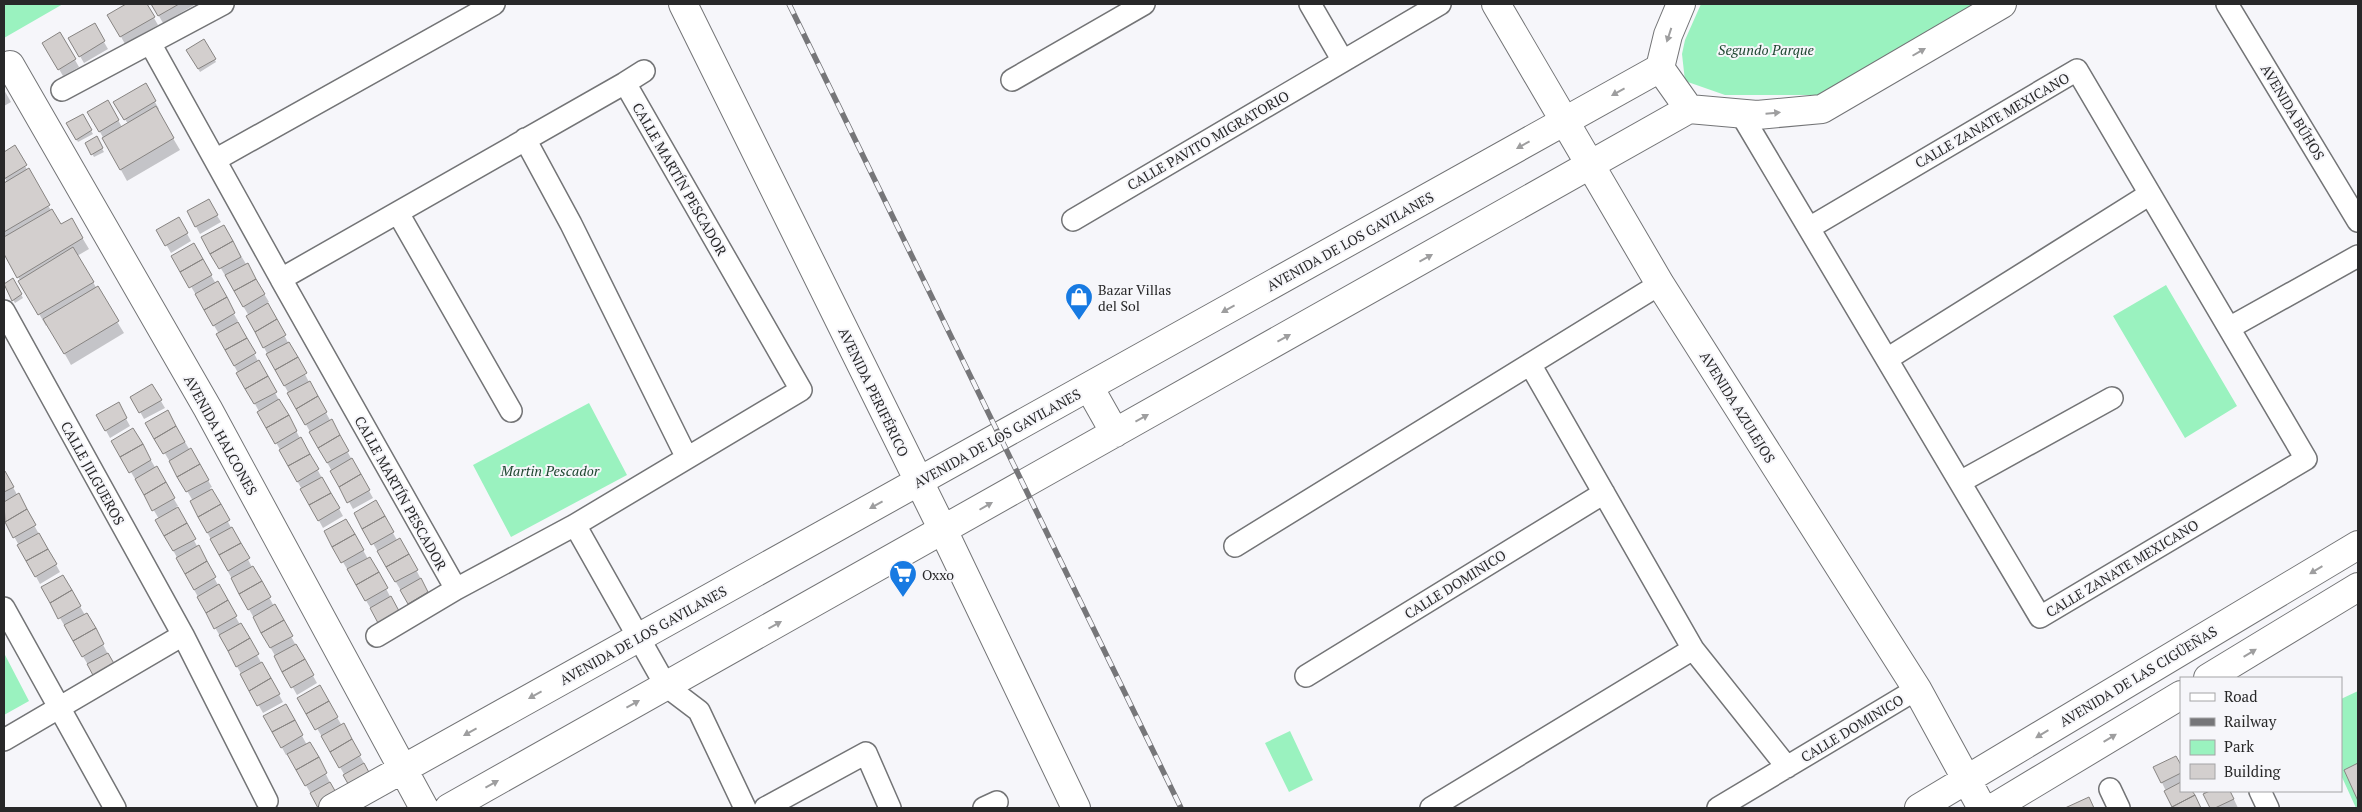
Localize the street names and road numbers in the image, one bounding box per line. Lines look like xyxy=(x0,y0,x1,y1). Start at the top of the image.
street label: AVENIDA BÚHOS xyxy=(2257,60,2329,164)
street label: CALLE ZANATE MEXICANO xyxy=(1911,68,2073,172)
street label: CALLE PAVITO MIGRATORIO xyxy=(1124,86,1292,194)
street label: CALLE MARTÍN PESCADOR xyxy=(628,99,732,259)
street label: AVENIDA DE LOS GAVILANES xyxy=(1263,187,1437,295)
street label: AVENIDA PERIFÉRICO xyxy=(834,324,914,460)
street label: AVENIDA AZULEJOS xyxy=(1696,348,1780,466)
street label: AVENIDA HALCONES xyxy=(180,371,262,499)
street label: AVENIDA DE LOS GAVILANES xyxy=(910,384,1084,492)
street label: CALLE MARTÍN PESCADOR xyxy=(351,412,451,574)
street label: CALLE JILGUEROS xyxy=(57,418,129,528)
street label: CALLE ZANATE MEXICANO xyxy=(2042,515,2202,621)
street label: CALLE DOMINICO xyxy=(1400,545,1510,623)
street label: AVENIDA DE LOS GAVILANES xyxy=(556,581,730,689)
street label: AVENIDA DE LAS CIGÜEÑAS xyxy=(2056,621,2220,731)
street label: CALLE DOMINICO xyxy=(1797,690,1907,766)

